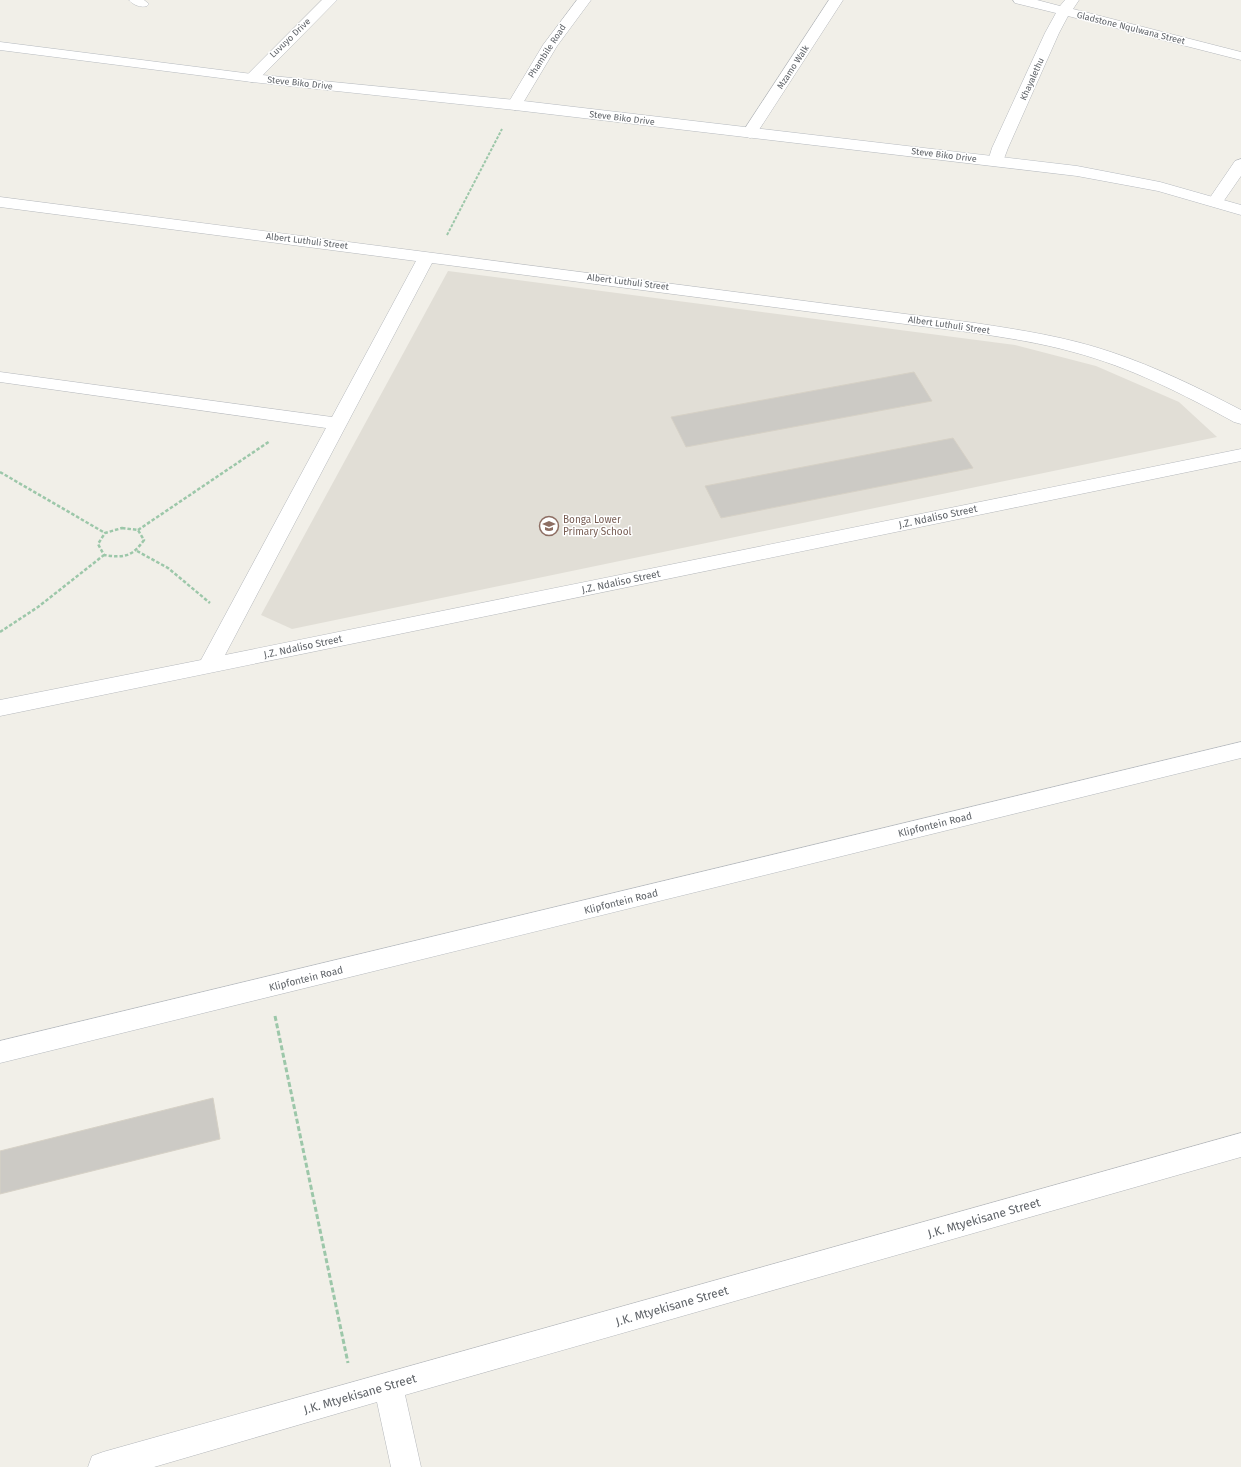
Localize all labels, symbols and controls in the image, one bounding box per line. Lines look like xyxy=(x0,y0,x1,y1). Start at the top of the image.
street label: Gladstone Nqulwana Street xyxy=(1076,10,1187,46)
street label: Luvuyo Drive xyxy=(268,16,312,60)
street label: Phambile Road xyxy=(526,23,568,79)
street label: Mzamo Walk xyxy=(775,43,811,91)
street label: Khayalethu xyxy=(1018,56,1046,102)
street label: Steve Biko Drive xyxy=(267,75,333,91)
street label: Steve Biko Drive xyxy=(589,109,655,127)
street label: Steve Biko Drive xyxy=(911,146,977,164)
street label: Albert Luthuli Street xyxy=(265,231,349,251)
street label: Albert Luthuli Street xyxy=(586,272,670,292)
street label: Albert Luthuli Street xyxy=(907,314,991,336)
street label: J.Z. Ndaliso Street xyxy=(898,503,979,531)
place label: Bonga Lower Primary School xyxy=(563,514,632,538)
school or university icon: Bonga Lower Primary School xyxy=(538,515,560,537)
street label: J.Z. Ndaliso Street xyxy=(581,568,662,596)
street label: J.Z. Ndaliso Street xyxy=(263,633,344,661)
street label: Klipfontein Road xyxy=(897,810,973,840)
street label: Klipfontein Road xyxy=(583,887,659,917)
street label: Klipfontein Road xyxy=(268,964,344,994)
street label: J.K. Mtyekisane Street xyxy=(926,1195,1043,1241)
street label: J.K. Mtyekisane Street xyxy=(614,1283,731,1329)
street label: J.K. Mtyekisane Street xyxy=(302,1371,419,1417)

